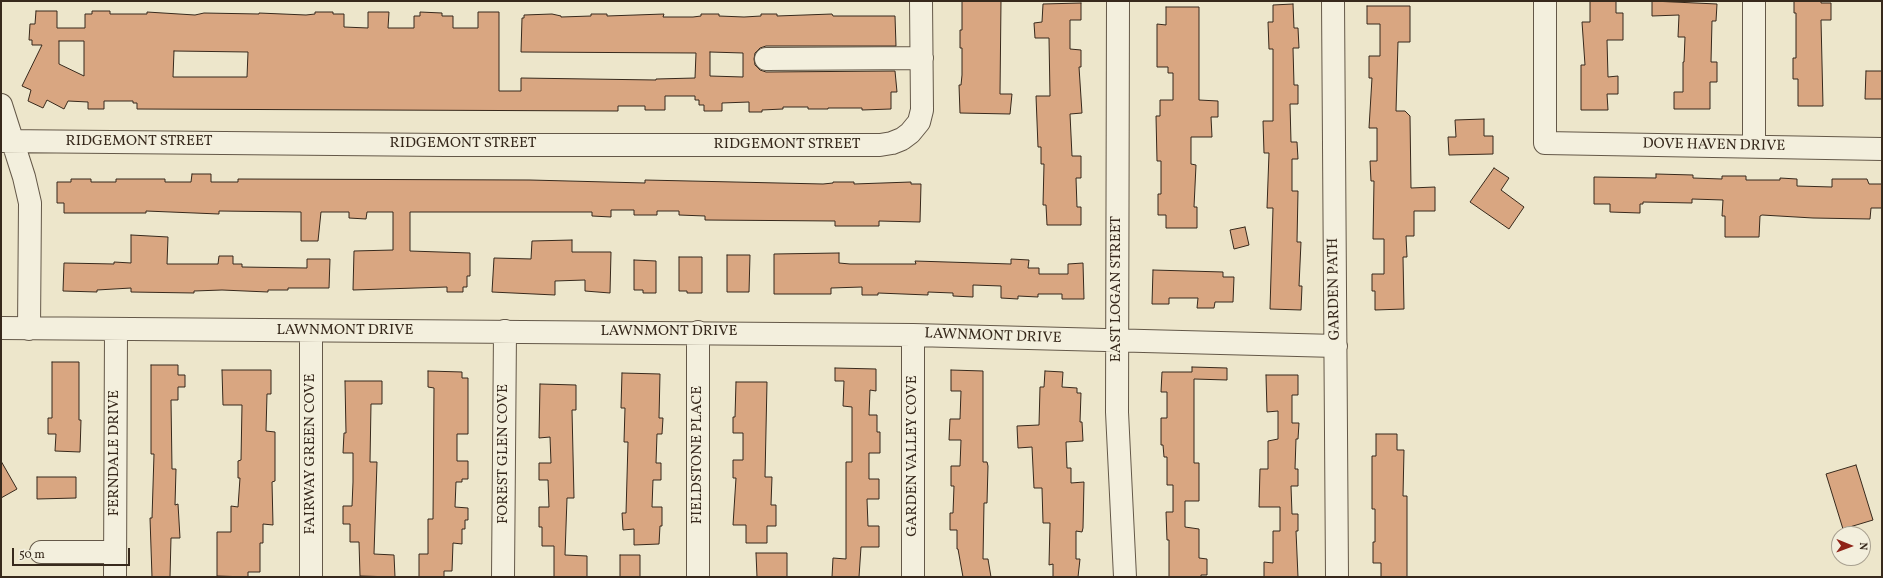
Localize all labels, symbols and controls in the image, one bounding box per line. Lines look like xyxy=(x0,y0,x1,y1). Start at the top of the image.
street label: RIDGEMONT STREET xyxy=(65,133,213,151)
street label: RIDGEMONT STREET xyxy=(389,135,537,153)
street label: RIDGEMONT STREET xyxy=(713,136,861,154)
street label: DOVE HAVEN DRIVE xyxy=(1642,136,1786,156)
street label: EAST LOGAN STREET xyxy=(1108,216,1126,362)
street label: GARDEN PATH xyxy=(1325,238,1345,340)
street label: LAWNMONT DRIVE xyxy=(276,322,414,340)
street label: LAWNMONT DRIVE xyxy=(600,323,738,341)
street label: LAWNMONT DRIVE xyxy=(924,326,1062,348)
street label: FAIRWAY GREEN COVE xyxy=(302,374,320,534)
street label: GARDEN VALLEY COVE xyxy=(904,375,922,537)
street label: FOREST GLEN COVE xyxy=(495,384,513,524)
street label: FIELDSTONE PLACE xyxy=(689,386,707,524)
street label: FERNDALE DRIVE xyxy=(106,390,124,516)
north arrow xyxy=(1831,526,1871,566)
scale bar xyxy=(14,540,132,566)
text: N xyxy=(1855,542,1870,550)
text: 50 m xyxy=(19,547,45,563)

